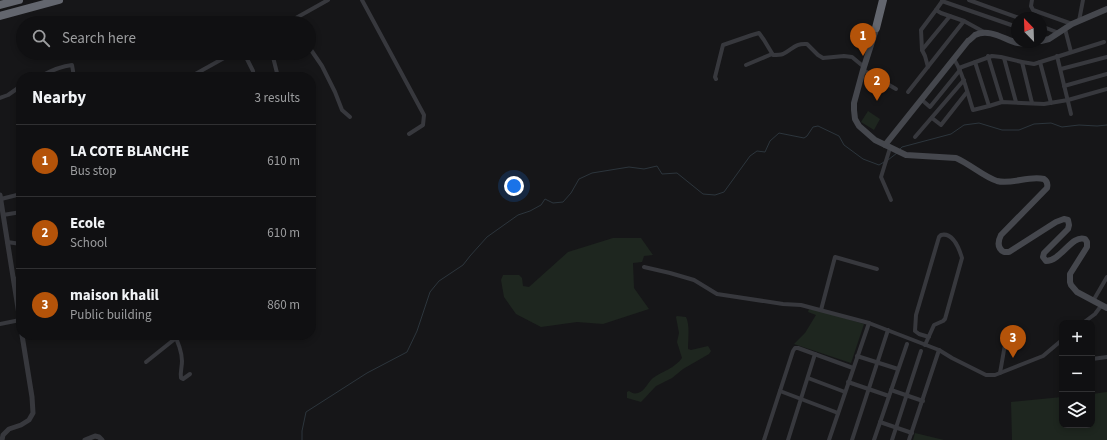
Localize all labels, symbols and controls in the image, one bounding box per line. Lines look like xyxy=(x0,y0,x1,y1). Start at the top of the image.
north arrow xyxy=(1011,12,1047,48)
search box xyxy=(16,16,316,60)
pin: 1 xyxy=(850,23,876,56)
icon: search xyxy=(30,27,52,49)
text: Search here xyxy=(62,28,136,49)
pin: 2 xyxy=(864,68,890,101)
text: Nearby xyxy=(32,86,86,110)
text: 3 results xyxy=(255,89,300,107)
text: LA COTE BLANCHE xyxy=(70,141,189,162)
text: 1 xyxy=(42,152,48,170)
text: 610 m xyxy=(267,152,300,170)
text: Bus stop xyxy=(70,162,116,180)
your location xyxy=(504,176,524,196)
text: Ecole xyxy=(70,213,105,234)
text: 2 xyxy=(42,224,48,242)
text: 610 m xyxy=(267,224,300,242)
text: School xyxy=(70,234,107,252)
text: maison khalil xyxy=(70,285,159,306)
text: 3 xyxy=(42,296,48,314)
text: 860 m xyxy=(267,296,300,314)
text: Public building xyxy=(70,306,152,324)
map controls xyxy=(1059,320,1095,428)
button: + xyxy=(1059,320,1095,356)
pin: 3 xyxy=(1000,325,1026,358)
button: − xyxy=(1059,356,1095,392)
button: layers xyxy=(1059,392,1095,428)

